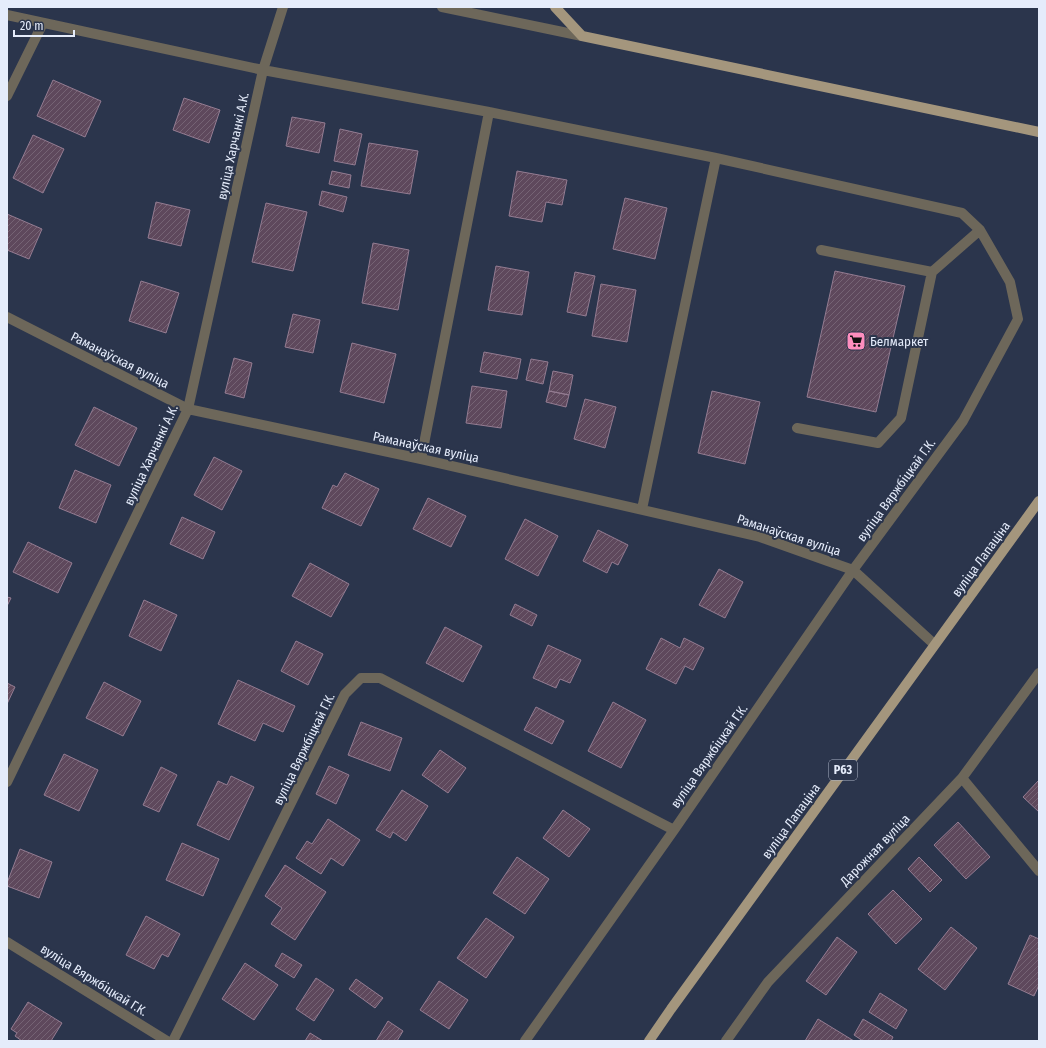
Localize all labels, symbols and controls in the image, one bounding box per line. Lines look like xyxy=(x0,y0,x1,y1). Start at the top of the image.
scale bar xyxy=(14,12,74,38)
text: 20 m xyxy=(20,19,44,33)
street label: вуліца Харчанкі А.К. xyxy=(214,91,252,201)
street label: Раманаўская вуліца xyxy=(68,329,172,391)
supermarket icon: Белмаркет xyxy=(845,330,867,352)
place label: Белмаркет xyxy=(870,334,929,349)
street label: вуліца Харчанкі А.К. xyxy=(121,402,181,508)
street label: Раманаўская вуліца xyxy=(372,428,480,466)
street label: вуліца Вяржбіцкай Г.К. xyxy=(854,436,938,544)
street label: Раманаўская вуліца xyxy=(735,511,843,559)
street label: вуліца Лапаціна xyxy=(949,519,1013,599)
street label: вуліца Вяржбіцкай Г.К. xyxy=(270,690,338,808)
street label: вуліца Вяржбіцкай Г.К. xyxy=(668,701,751,811)
road number: Р63 xyxy=(829,760,857,780)
street label: вуліца Лапаціна xyxy=(759,781,823,861)
street label: Дарожная вуліца xyxy=(836,811,913,890)
street label: вуліца Вяржбіцкай Г.К. xyxy=(38,941,150,1019)

